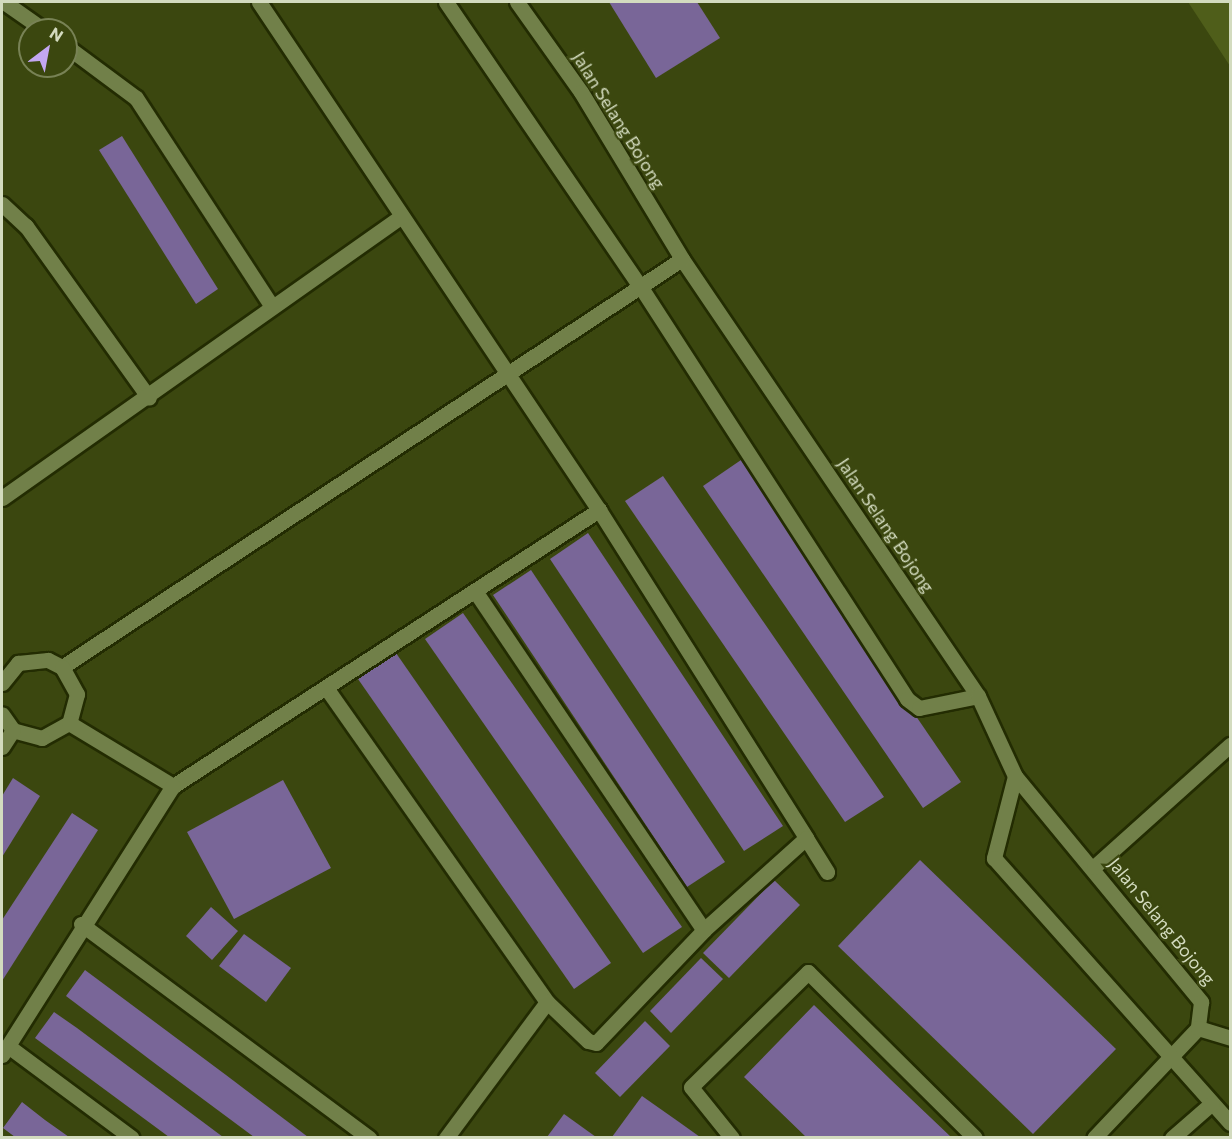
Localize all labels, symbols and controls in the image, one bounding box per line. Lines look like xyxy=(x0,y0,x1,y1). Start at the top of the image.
north arrow xyxy=(18,18,78,78)
text: N xyxy=(47,23,67,45)
street label: Jalan Selang Bojong xyxy=(568,47,670,193)
street label: Jalan Selang Bojong xyxy=(833,454,939,596)
street label: Jalan Selang Bojong xyxy=(1104,853,1220,989)

